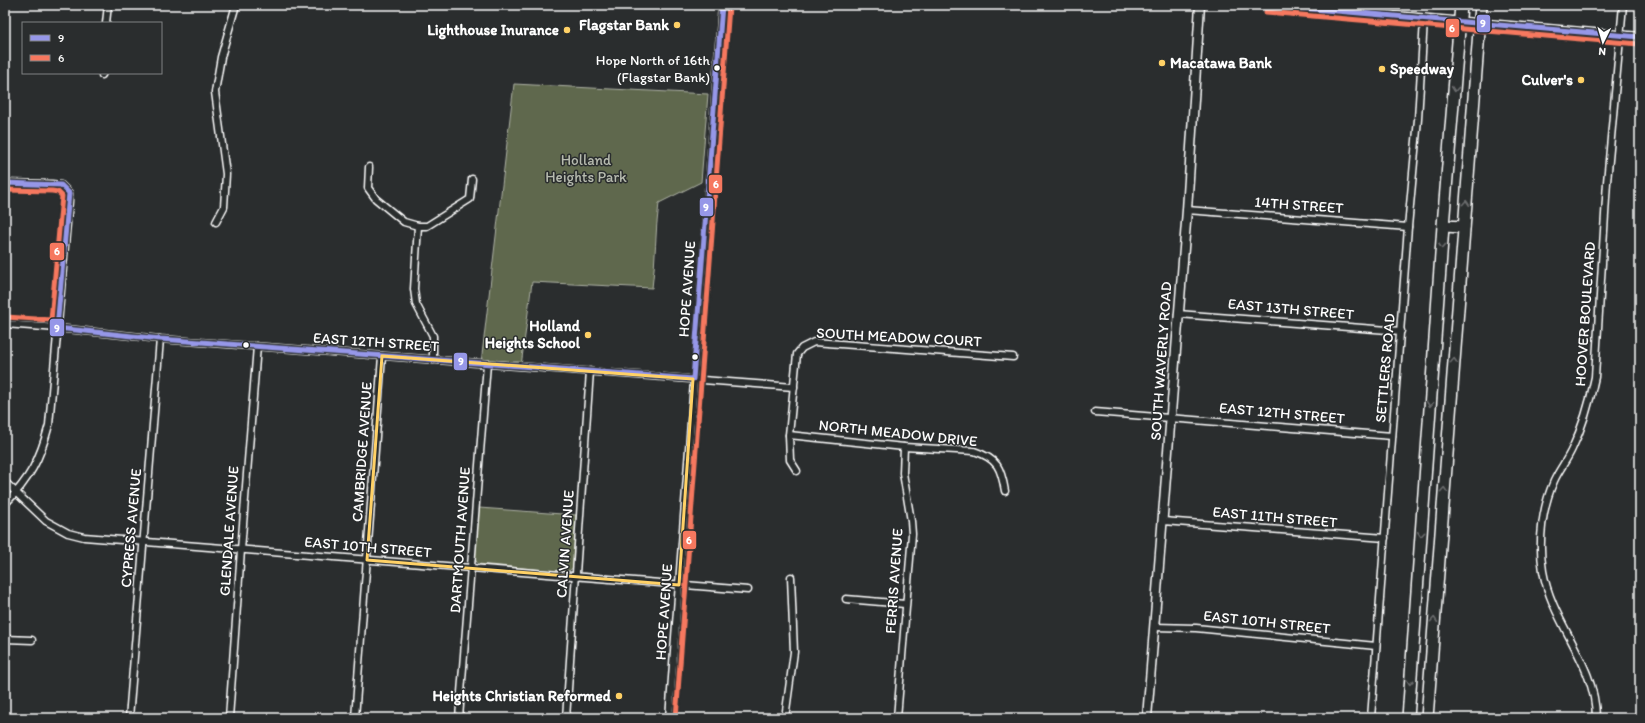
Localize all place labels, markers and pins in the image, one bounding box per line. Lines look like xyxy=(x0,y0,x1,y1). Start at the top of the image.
place label: Flagstar Bank xyxy=(579,16,669,35)
marker: Flagstar Bank xyxy=(672,20,682,30)
place label: Lighthouse Inurance xyxy=(427,21,559,40)
marker: Lighthouse Inurance xyxy=(562,25,572,35)
place label: Hope North of 16th (Flagstar Bank) xyxy=(596,52,710,86)
place label: Macatawa Bank xyxy=(1170,54,1272,72)
marker: Macatawa Bank xyxy=(1157,58,1167,68)
place label: Speedway xyxy=(1390,60,1455,79)
marker: Hope North of 16th (Flagstar Bank) xyxy=(712,63,722,73)
marker: Speedway xyxy=(1377,64,1387,74)
place label: Culver's xyxy=(1521,71,1573,89)
marker: Culver's xyxy=(1576,75,1586,85)
place label: Holland Heights School xyxy=(485,317,581,353)
marker: Holland Heights School xyxy=(583,330,593,340)
unlabelled marker xyxy=(241,340,251,350)
unlabelled marker xyxy=(690,352,700,362)
place label: Heights Christian Reformed xyxy=(432,687,612,706)
marker: Heights Christian Reformed xyxy=(614,691,624,701)

